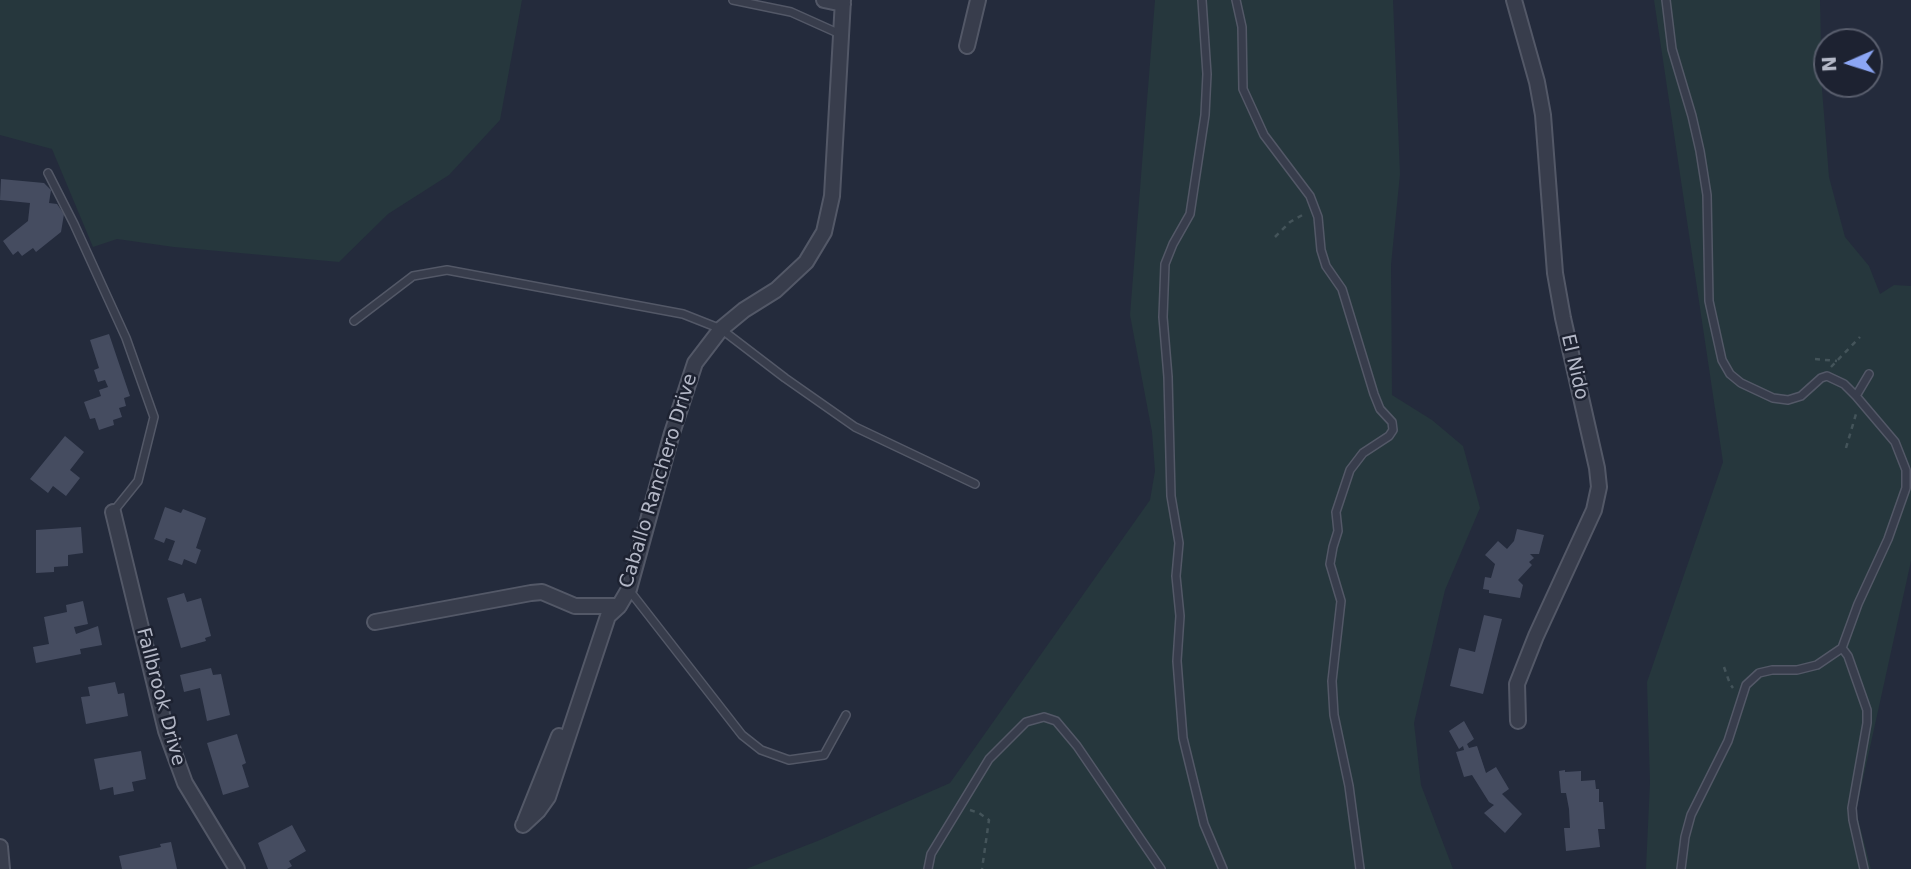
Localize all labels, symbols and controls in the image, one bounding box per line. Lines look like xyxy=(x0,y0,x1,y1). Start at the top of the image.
north arrow xyxy=(1813,28,1883,98)
text: N xyxy=(1818,55,1840,73)
street label: El Nido xyxy=(1555,332,1593,402)
street label: Caballo Ranchero Drive xyxy=(615,371,703,591)
street label: Fallbrook Drive xyxy=(131,626,189,768)

